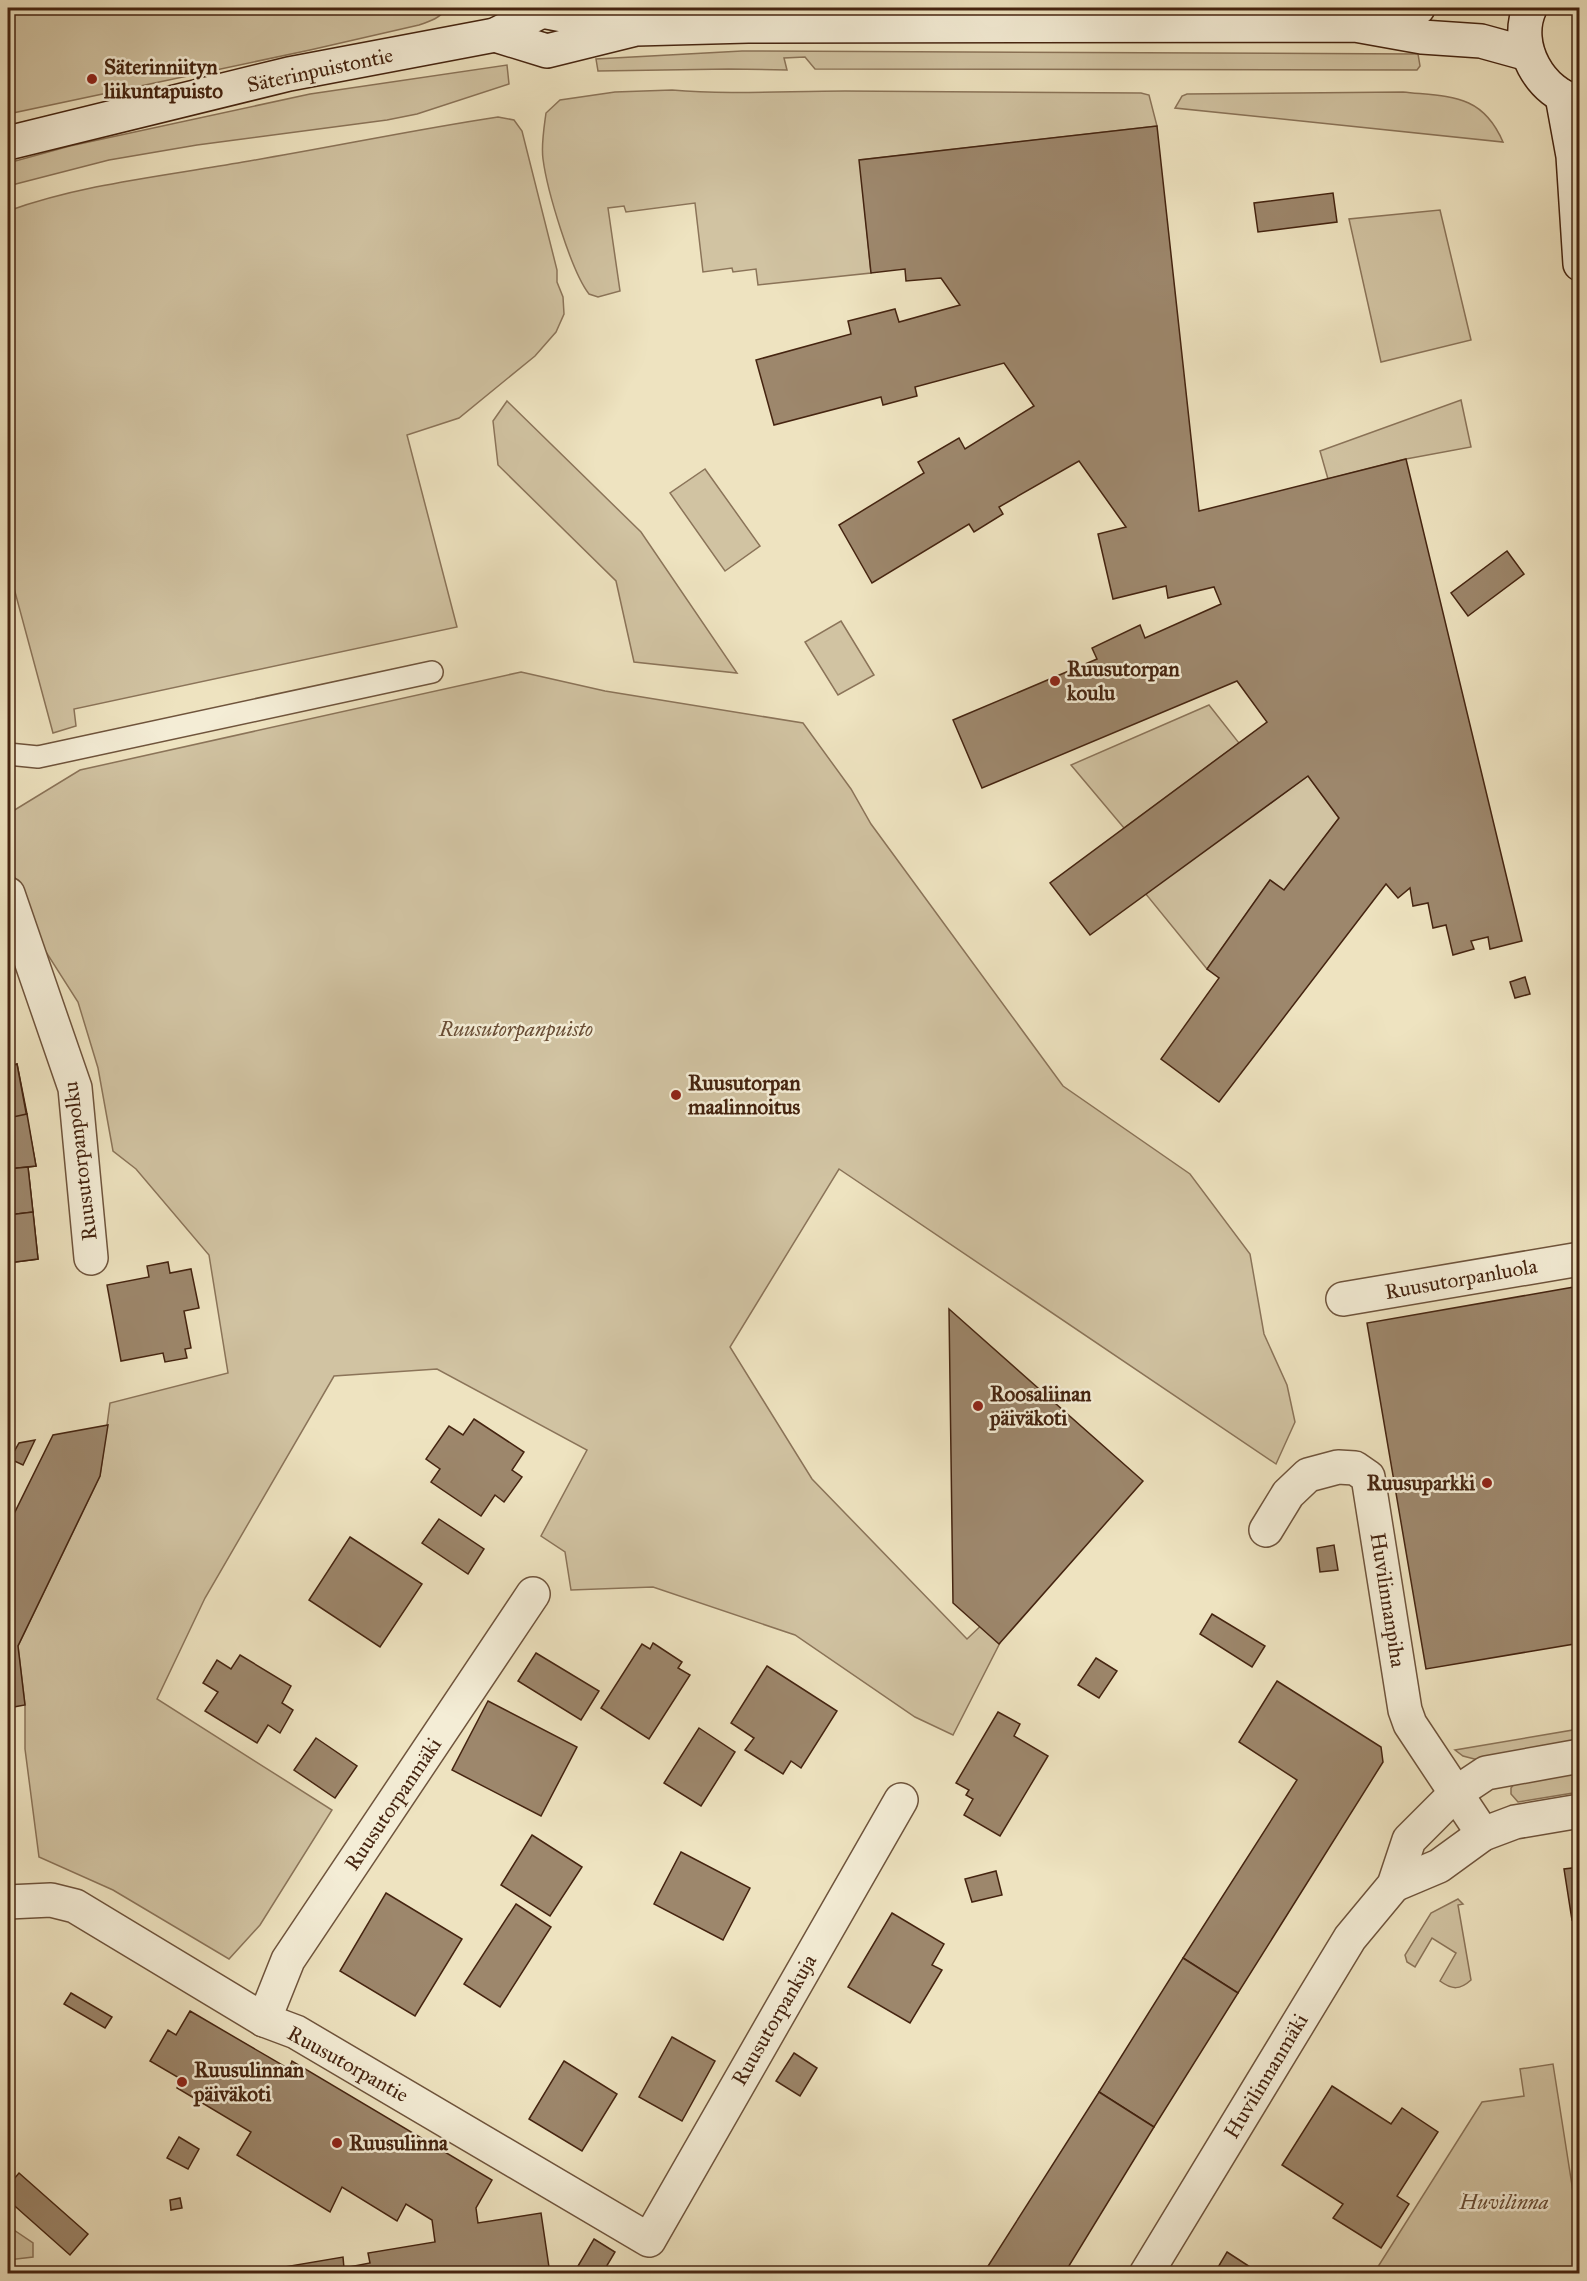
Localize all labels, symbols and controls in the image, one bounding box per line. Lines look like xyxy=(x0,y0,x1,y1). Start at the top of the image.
street label: Säterinpuistontie xyxy=(245,42,396,98)
place label: Säterinniityn liikuntapuisto xyxy=(103,54,223,104)
marker: Säterinniityn liikuntapuisto xyxy=(85,72,99,86)
place label: Ruusutorpan koulu xyxy=(1067,656,1180,706)
marker: Ruusutorpan koulu xyxy=(1048,674,1062,688)
park label: Ruusutorpanpuisto xyxy=(438,1016,593,1042)
place label: Ruusutorpan maalinnoitus xyxy=(687,1070,801,1120)
street label: Ruusutorpanpolku xyxy=(57,1080,103,1242)
marker: Ruusutorpan maalinnoitus xyxy=(669,1088,683,1102)
street label: Ruusutorpanluola xyxy=(1383,1253,1539,1305)
place label: Roosaliinan päiväkoti xyxy=(989,1381,1092,1431)
marker: Roosaliinan päiväkoti xyxy=(971,1399,985,1413)
place label: Ruusuparkki xyxy=(1367,1470,1475,1496)
marker: Ruusuparkki xyxy=(1480,1476,1494,1490)
street label: Huvilinnanpiha xyxy=(1365,1531,1412,1669)
street label: Ruusutorpanmäki xyxy=(339,1732,447,1875)
street label: Ruusutorpankuja xyxy=(726,1950,822,2090)
street label: Huvilinnanmäki xyxy=(1218,2008,1314,2143)
street label: Ruusutorpantie xyxy=(283,2020,413,2108)
place label: Ruusulinnan päiväkoti xyxy=(193,2057,305,2107)
marker: Ruusulinnan päiväkoti xyxy=(175,2075,189,2089)
place label: Ruusulinna xyxy=(349,2130,449,2156)
marker: Ruusulinna xyxy=(330,2136,344,2150)
park label: Huvilinna xyxy=(1458,2189,1549,2215)

